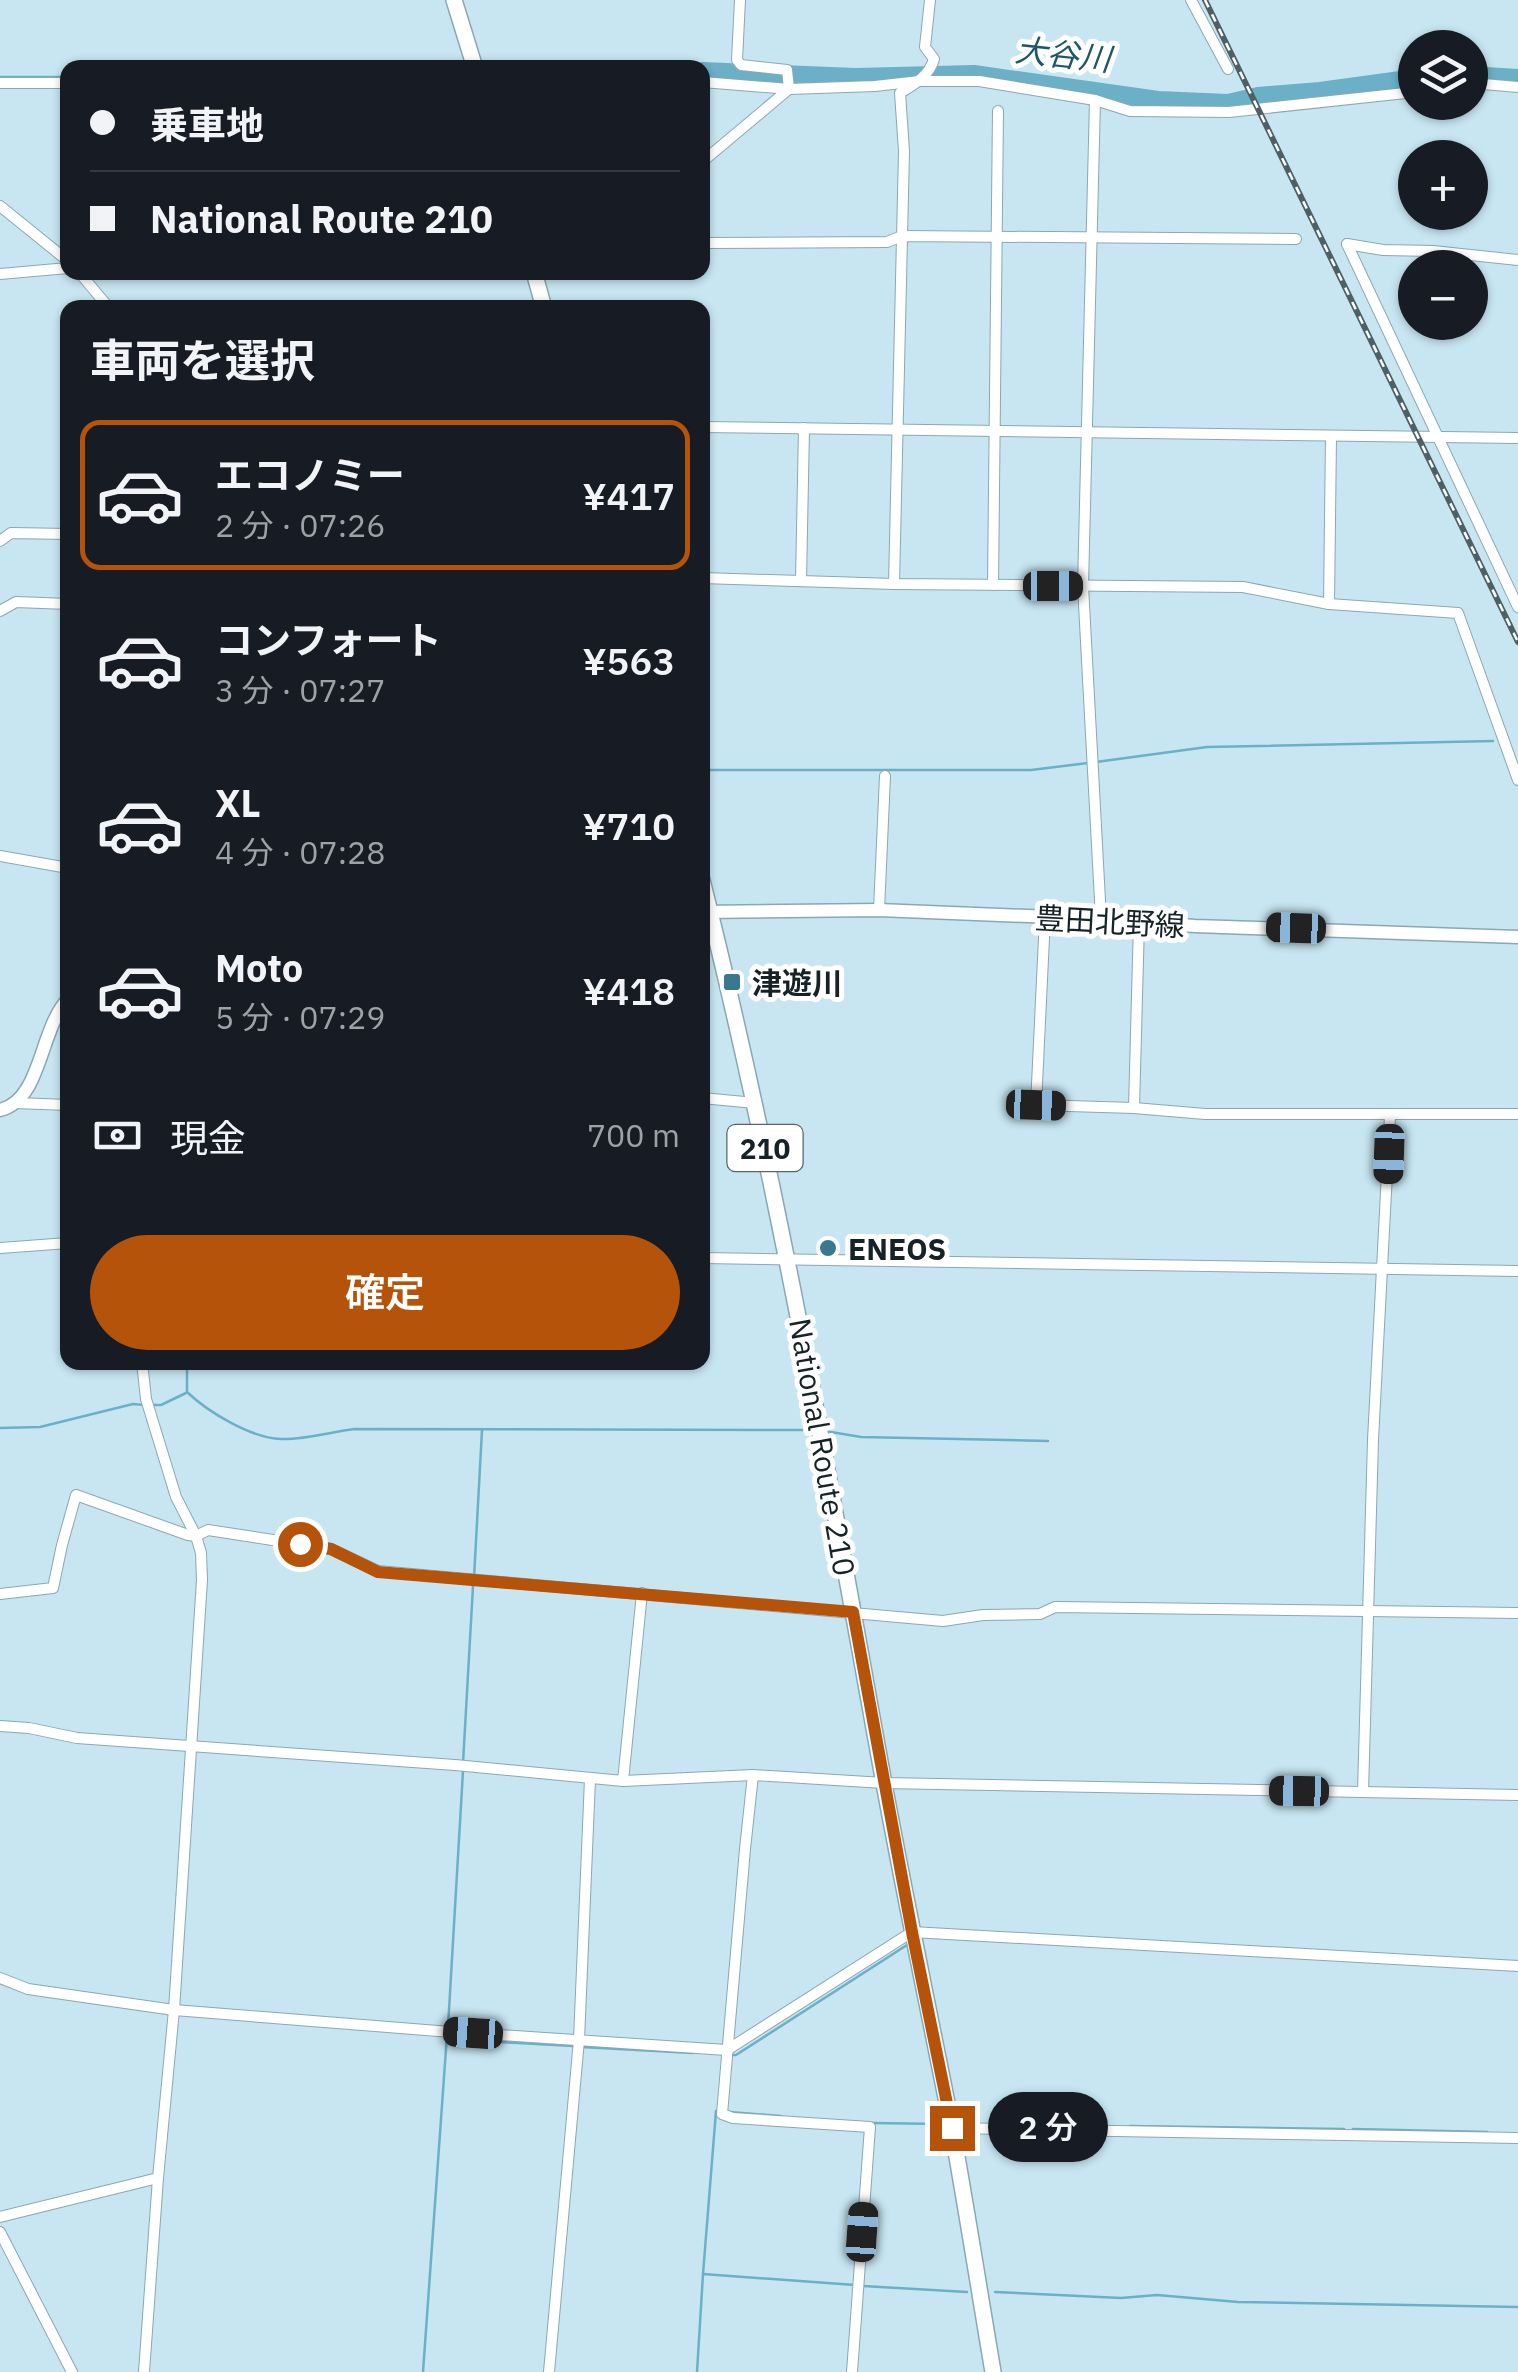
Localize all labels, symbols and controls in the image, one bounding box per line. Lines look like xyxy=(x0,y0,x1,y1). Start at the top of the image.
water label: 大谷川 xyxy=(1013,28,1116,80)
map controls xyxy=(1398,30,1488,340)
button: layers xyxy=(1398,30,1488,120)
text: 乗車地 xyxy=(150,100,264,149)
button: + xyxy=(1398,140,1488,230)
text: National Route 210 xyxy=(150,194,493,243)
button: − xyxy=(1398,250,1488,340)
text: 車両を選択 xyxy=(90,331,315,389)
icon: car xyxy=(95,450,185,540)
text: エコノミー xyxy=(215,450,405,499)
text: ¥417 xyxy=(582,471,675,520)
text: 2 分 · 07:26 xyxy=(215,504,385,546)
car xyxy=(1023,571,1083,601)
icon: car xyxy=(95,615,185,705)
text: コンフォート xyxy=(215,615,442,664)
text: ¥563 xyxy=(582,636,675,685)
text: 3 分 · 07:27 xyxy=(215,669,385,711)
text: XL xyxy=(215,778,261,827)
icon: car xyxy=(95,780,185,870)
text: ¥710 xyxy=(582,801,675,850)
text: 4 分 · 07:28 xyxy=(215,831,385,873)
street label: 豊田北野線 xyxy=(1034,898,1186,944)
car xyxy=(1265,912,1327,944)
text: Moto xyxy=(215,943,303,992)
icon: car xyxy=(95,945,185,1035)
place label: 津遊川 xyxy=(752,963,842,1002)
text: ¥418 xyxy=(582,966,675,1015)
marker: 津遊川 xyxy=(721,971,743,993)
text: 5 分 · 07:29 xyxy=(215,996,385,1038)
car xyxy=(1005,1089,1067,1121)
icon: cash xyxy=(90,1108,145,1163)
text: 現金 xyxy=(170,1113,246,1162)
text: 700 m xyxy=(587,1114,680,1156)
car xyxy=(1373,1123,1405,1185)
road number: 210 xyxy=(728,1125,802,1171)
place label: ENEOS xyxy=(848,1229,946,1268)
button: 確定 xyxy=(90,1235,680,1350)
marker: ENEOS xyxy=(817,1237,839,1259)
street label: National Route 210 xyxy=(781,1315,865,1579)
route start xyxy=(278,1522,323,1567)
car xyxy=(1269,1775,1329,1807)
car xyxy=(442,2016,504,2050)
callout: 2 分 xyxy=(987,2093,1107,2163)
route end xyxy=(930,2106,975,2151)
text: 2 分 xyxy=(1019,2106,1077,2148)
car xyxy=(845,2201,879,2263)

